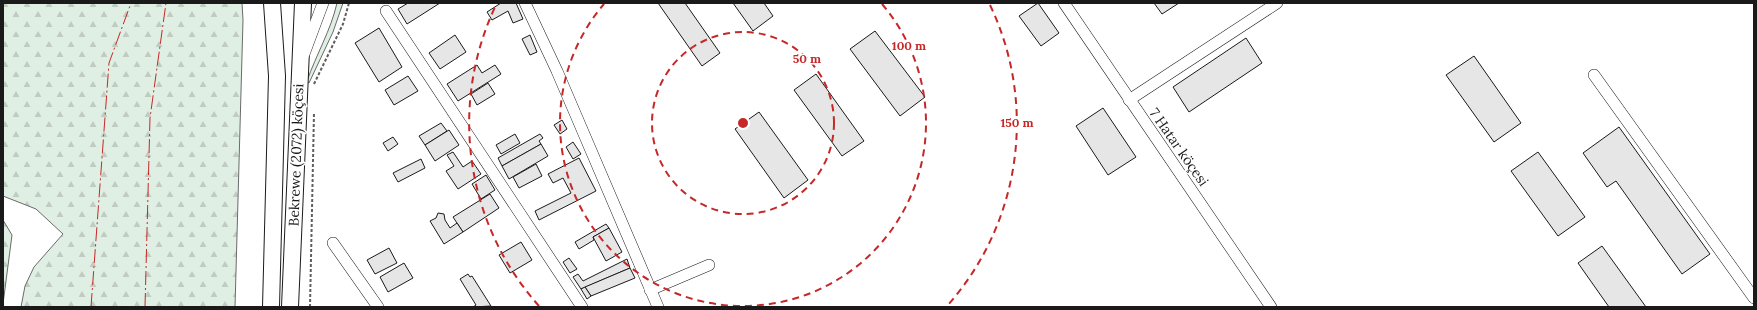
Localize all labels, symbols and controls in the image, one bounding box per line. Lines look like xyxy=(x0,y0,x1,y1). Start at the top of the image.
text: 100 m xyxy=(892,38,926,53)
text: 50 m xyxy=(793,51,821,66)
street label: Bekrewe (2072) köçesi xyxy=(285,83,307,227)
street label: 7 Hatar köçesi xyxy=(1145,104,1213,190)
text: 150 m xyxy=(1000,115,1034,130)
centre of rings xyxy=(736,116,750,130)

